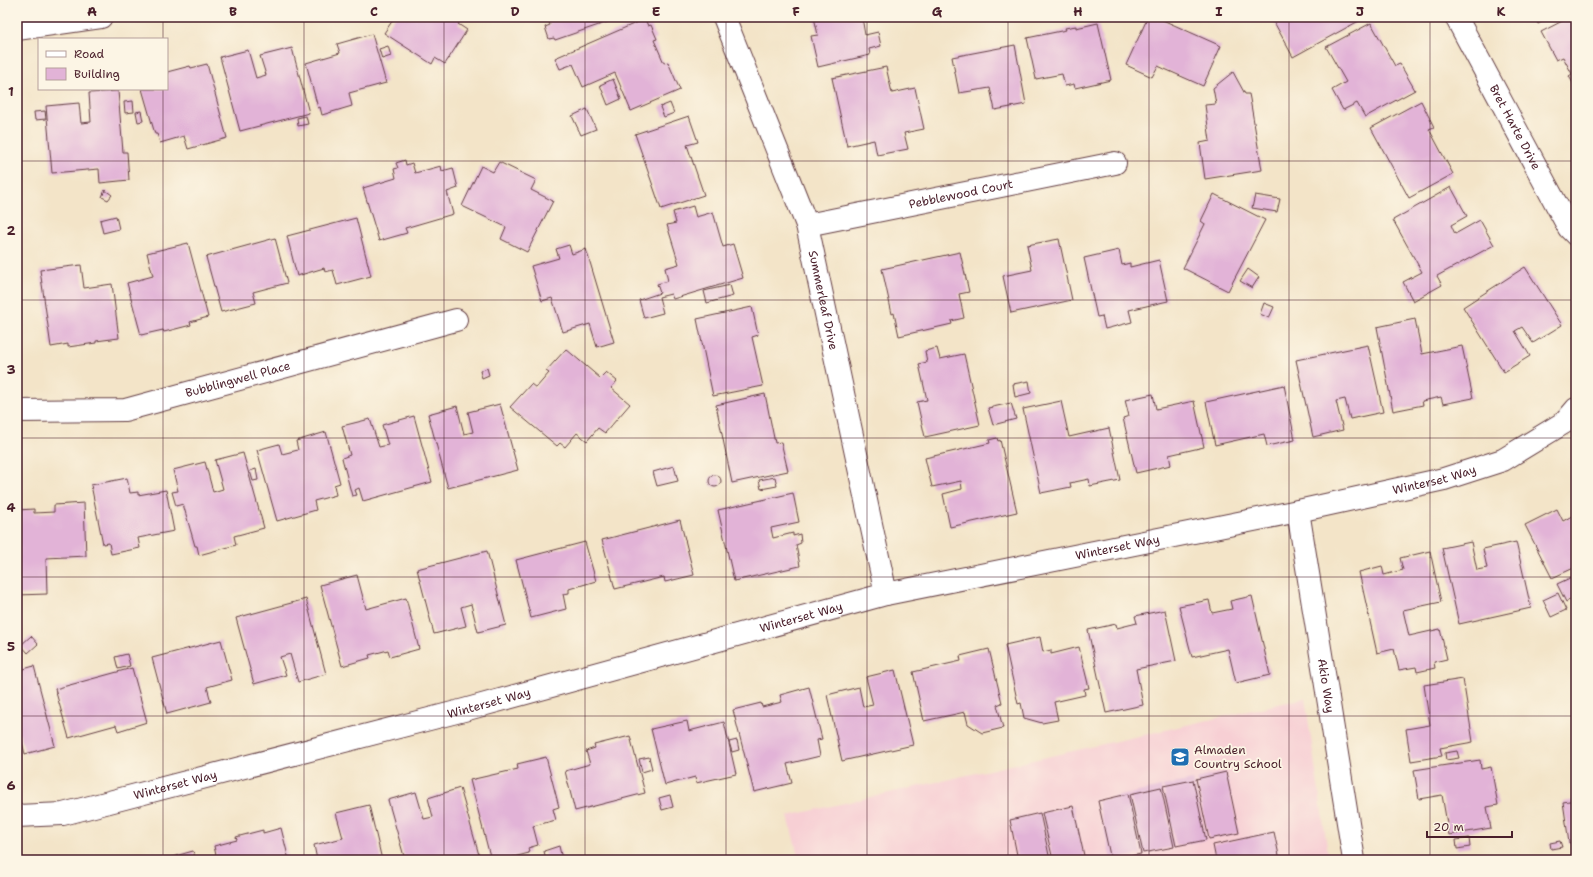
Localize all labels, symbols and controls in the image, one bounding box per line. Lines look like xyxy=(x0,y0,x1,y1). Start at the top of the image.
text: A xyxy=(87,3,97,20)
text: B xyxy=(229,3,237,20)
text: C xyxy=(370,3,378,20)
text: D xyxy=(510,3,520,20)
text: E xyxy=(652,3,661,20)
text: F xyxy=(792,3,800,20)
text: G xyxy=(932,3,943,20)
text: H xyxy=(1073,3,1083,20)
text: I xyxy=(1215,3,1223,20)
text: J xyxy=(1356,3,1364,20)
text: K xyxy=(1497,3,1506,20)
legend xyxy=(38,38,168,90)
text: Road xyxy=(74,46,105,62)
text: Building xyxy=(74,66,120,82)
street label: Bret Harte Drive xyxy=(1486,82,1544,173)
text: 1 xyxy=(8,83,14,100)
street label: Pebblewood Court xyxy=(907,176,1014,212)
text: 2 xyxy=(6,222,16,239)
street label: Summerleaf Drive xyxy=(805,249,842,352)
street label: Bubblingwell Place xyxy=(184,357,292,401)
text: 3 xyxy=(6,361,16,378)
street label: Winterset Way xyxy=(1391,461,1478,498)
text: 4 xyxy=(6,499,16,516)
street label: Winterset Way xyxy=(1074,531,1161,564)
street label: Winterset Way xyxy=(758,598,845,636)
text: 5 xyxy=(7,638,15,655)
street label: Akio Way xyxy=(1314,657,1338,714)
street label: Winterset Way xyxy=(445,684,532,722)
place label: Almaden Country School xyxy=(1194,742,1282,772)
school or university icon: Almaden Country School xyxy=(1169,746,1191,768)
street label: Winterset Way xyxy=(132,766,219,803)
text: 6 xyxy=(6,777,16,794)
scale bar xyxy=(1427,813,1512,839)
text: 20 m xyxy=(1433,819,1464,835)

